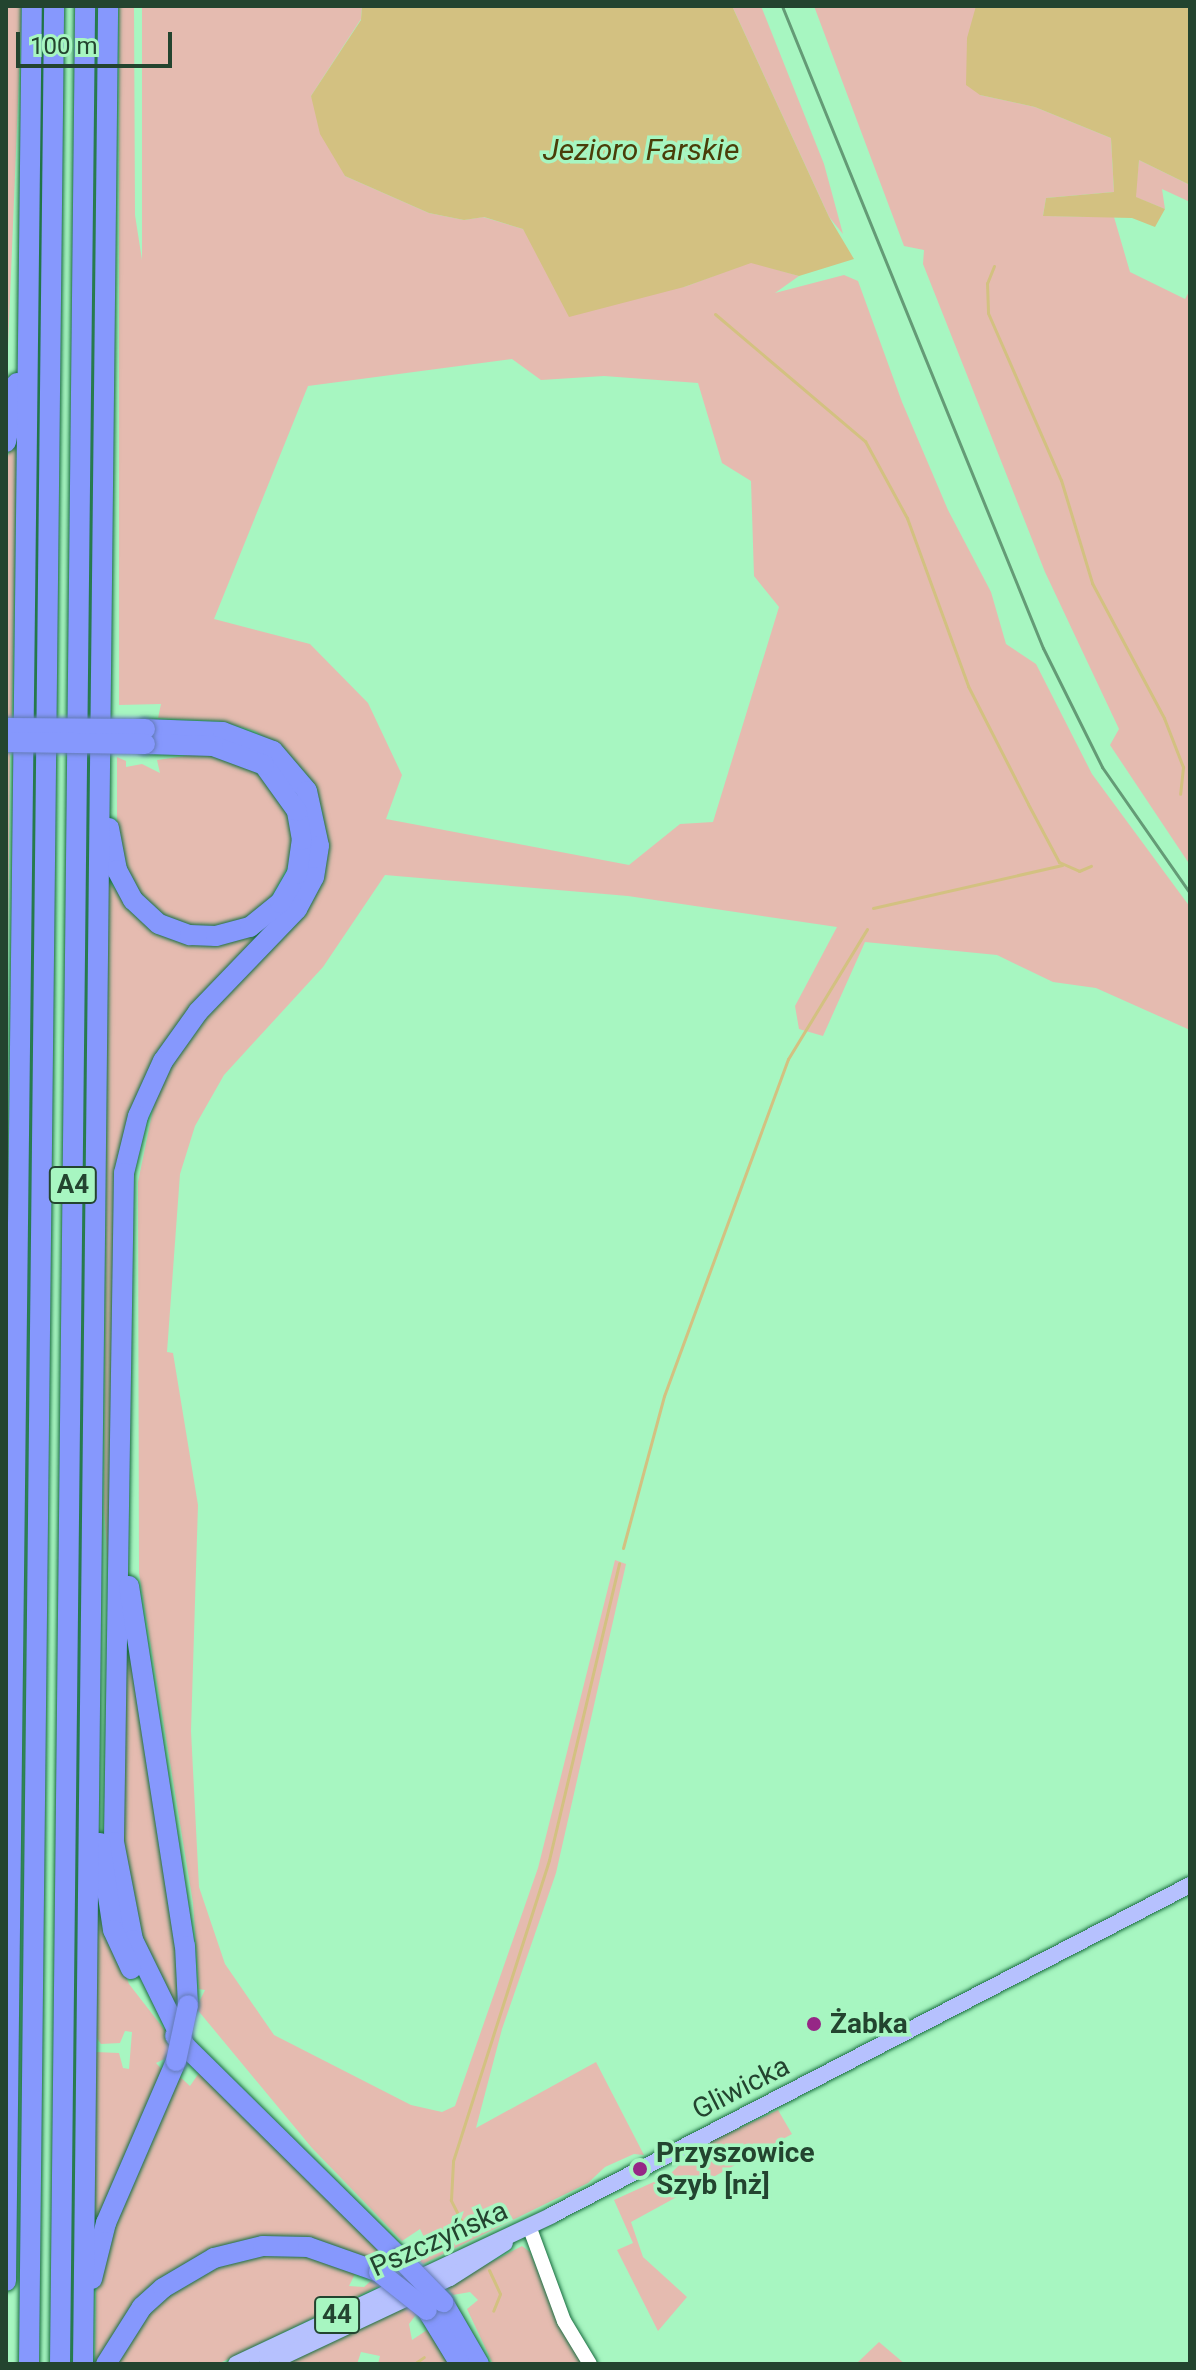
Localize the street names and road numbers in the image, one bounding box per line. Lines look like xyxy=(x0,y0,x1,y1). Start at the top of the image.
road number: A4 xyxy=(47,1163,99,1207)
street label: Gliwicka xyxy=(687,2049,795,2127)
street label: Pszczyńska xyxy=(365,2194,513,2284)
road number: 44 xyxy=(313,2293,361,2337)

